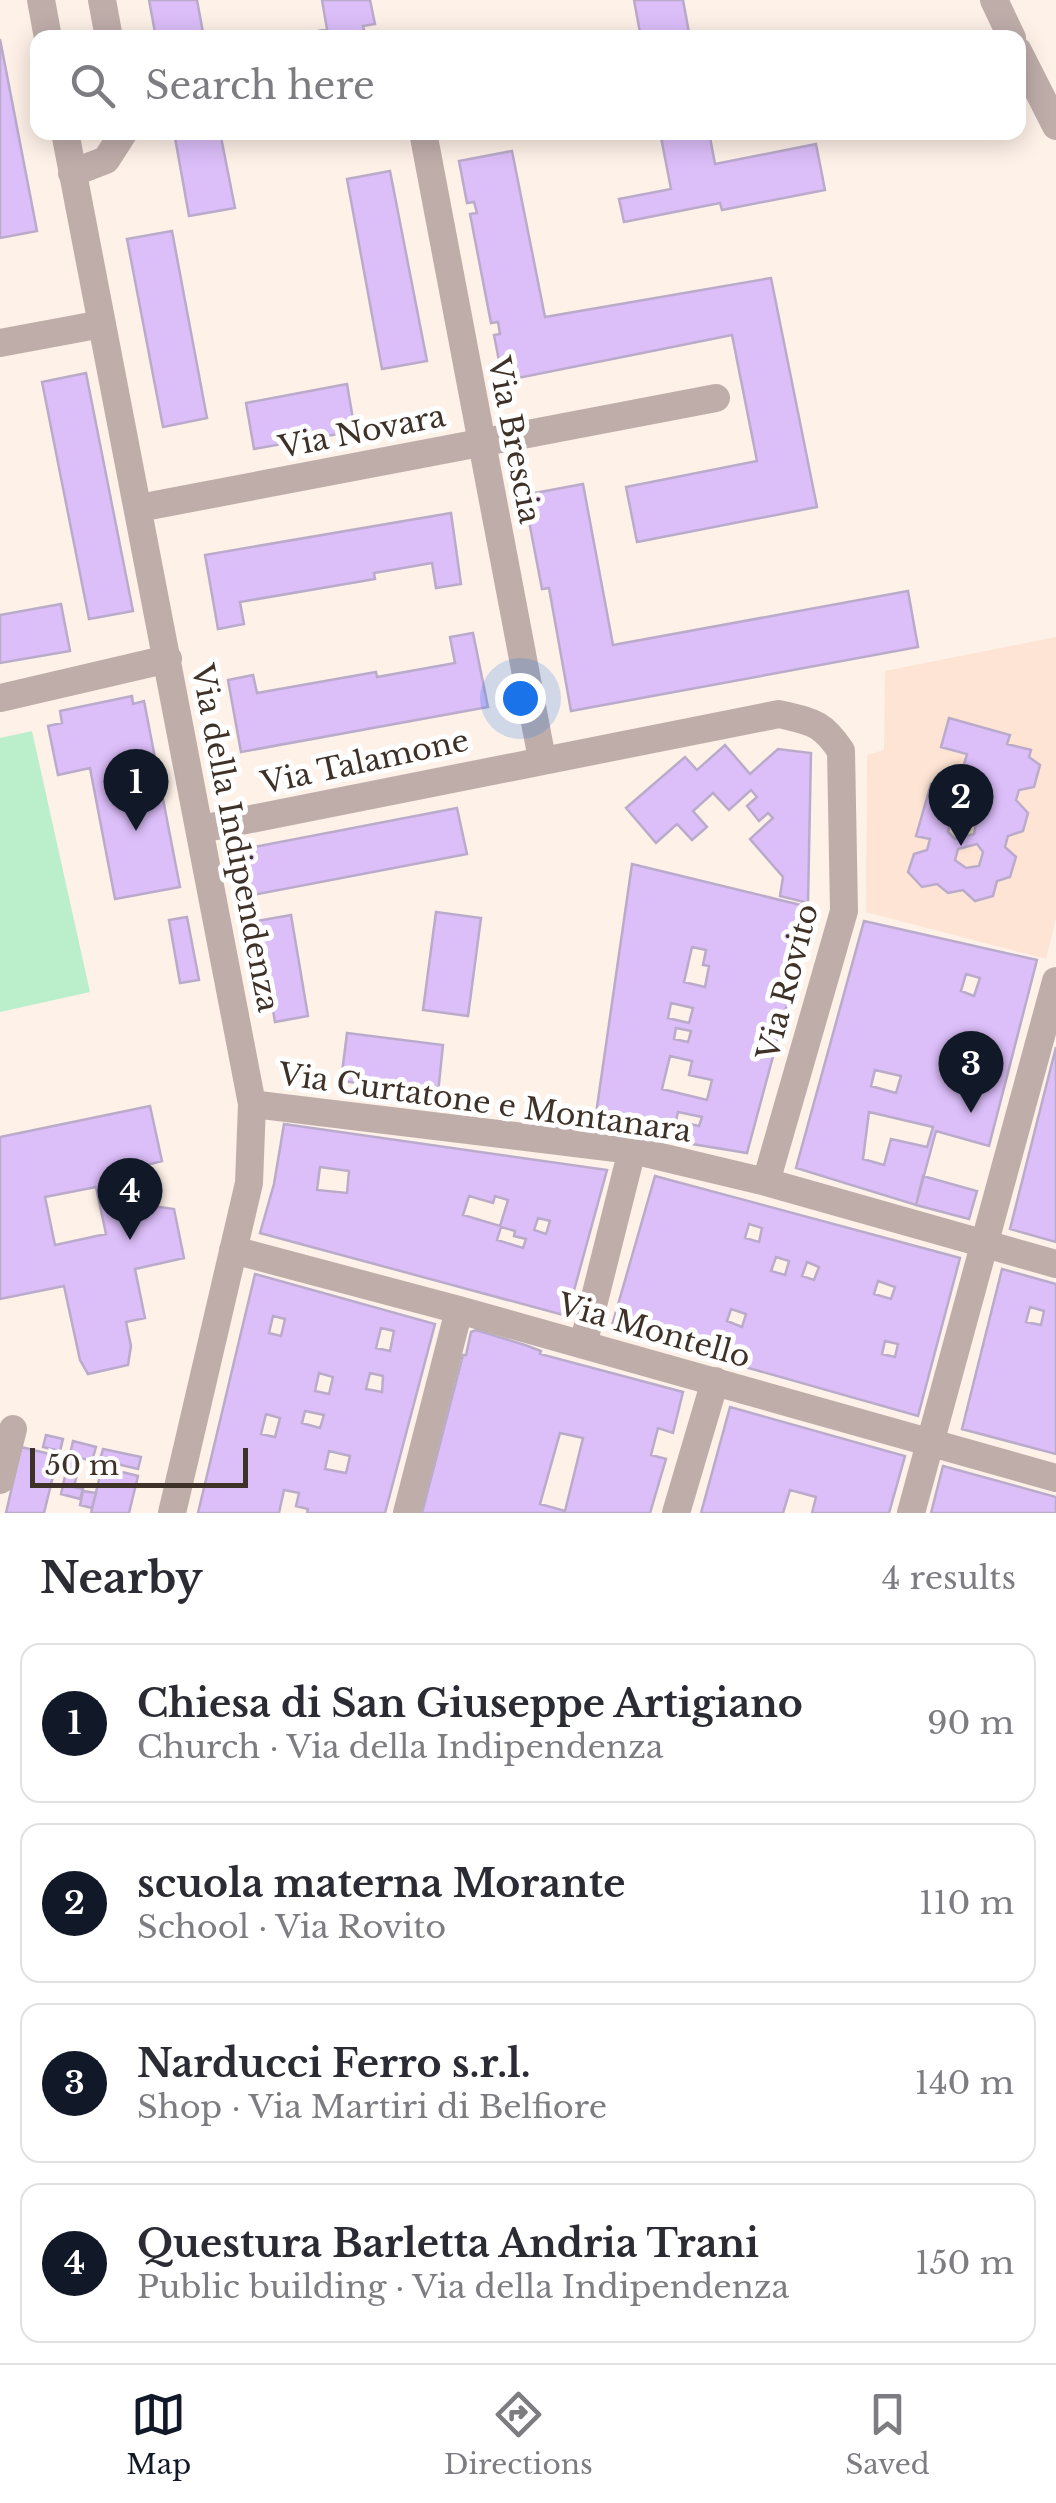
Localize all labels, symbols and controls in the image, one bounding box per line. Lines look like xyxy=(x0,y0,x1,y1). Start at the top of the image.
search box xyxy=(30,30,1026,140)
icon: search xyxy=(65,58,120,113)
text: Search here xyxy=(145,62,375,109)
street label: Via Brescia xyxy=(480,352,549,527)
street label: Via Novara xyxy=(274,397,449,466)
street label: Via della Indipendenza xyxy=(183,660,287,1015)
your location xyxy=(495,673,546,724)
street label: Via Talamone xyxy=(257,721,472,802)
pin: 1 xyxy=(104,748,168,831)
pin: 2 xyxy=(928,764,994,846)
street label: Via Rovito xyxy=(749,900,826,1065)
pin: 3 xyxy=(938,1030,1004,1113)
street label: Via Curtatone e Montanara xyxy=(275,1055,694,1150)
pin: 4 xyxy=(98,1158,162,1240)
street label: Via Montello xyxy=(553,1285,755,1376)
scale bar xyxy=(30,1443,248,1488)
text: 50 m xyxy=(45,1448,119,1483)
text: Nearby xyxy=(40,1552,203,1604)
text: 4 results xyxy=(882,1558,1016,1598)
text: Chiesa di San Giuseppe Artigiano xyxy=(137,1680,803,1727)
text: 1 xyxy=(68,1703,81,1743)
text: 90 m xyxy=(927,1703,1014,1743)
text: Church · Via della Indipendenza xyxy=(137,1727,663,1767)
text: scuola materna Morante xyxy=(137,1860,625,1907)
text: 2 xyxy=(64,1883,85,1923)
text: 110 m xyxy=(919,1883,1014,1923)
text: School · Via Rovito xyxy=(137,1907,446,1947)
text: Narducci Ferro s.r.l. xyxy=(137,2040,531,2087)
text: 3 xyxy=(64,2063,85,2103)
text: 140 m xyxy=(915,2063,1014,2103)
text: Shop · Via Martiri di Belfiore xyxy=(137,2087,607,2127)
text: Questura Barletta Andria Trani xyxy=(137,2220,759,2267)
text: 4 xyxy=(64,2243,85,2283)
text: 150 m xyxy=(915,2243,1014,2283)
text: Public building · Via della Indipendenza xyxy=(137,2267,789,2307)
tab: Map xyxy=(126,2387,191,2482)
tab: Directions xyxy=(444,2387,593,2482)
tab: Saved xyxy=(845,2387,930,2482)

